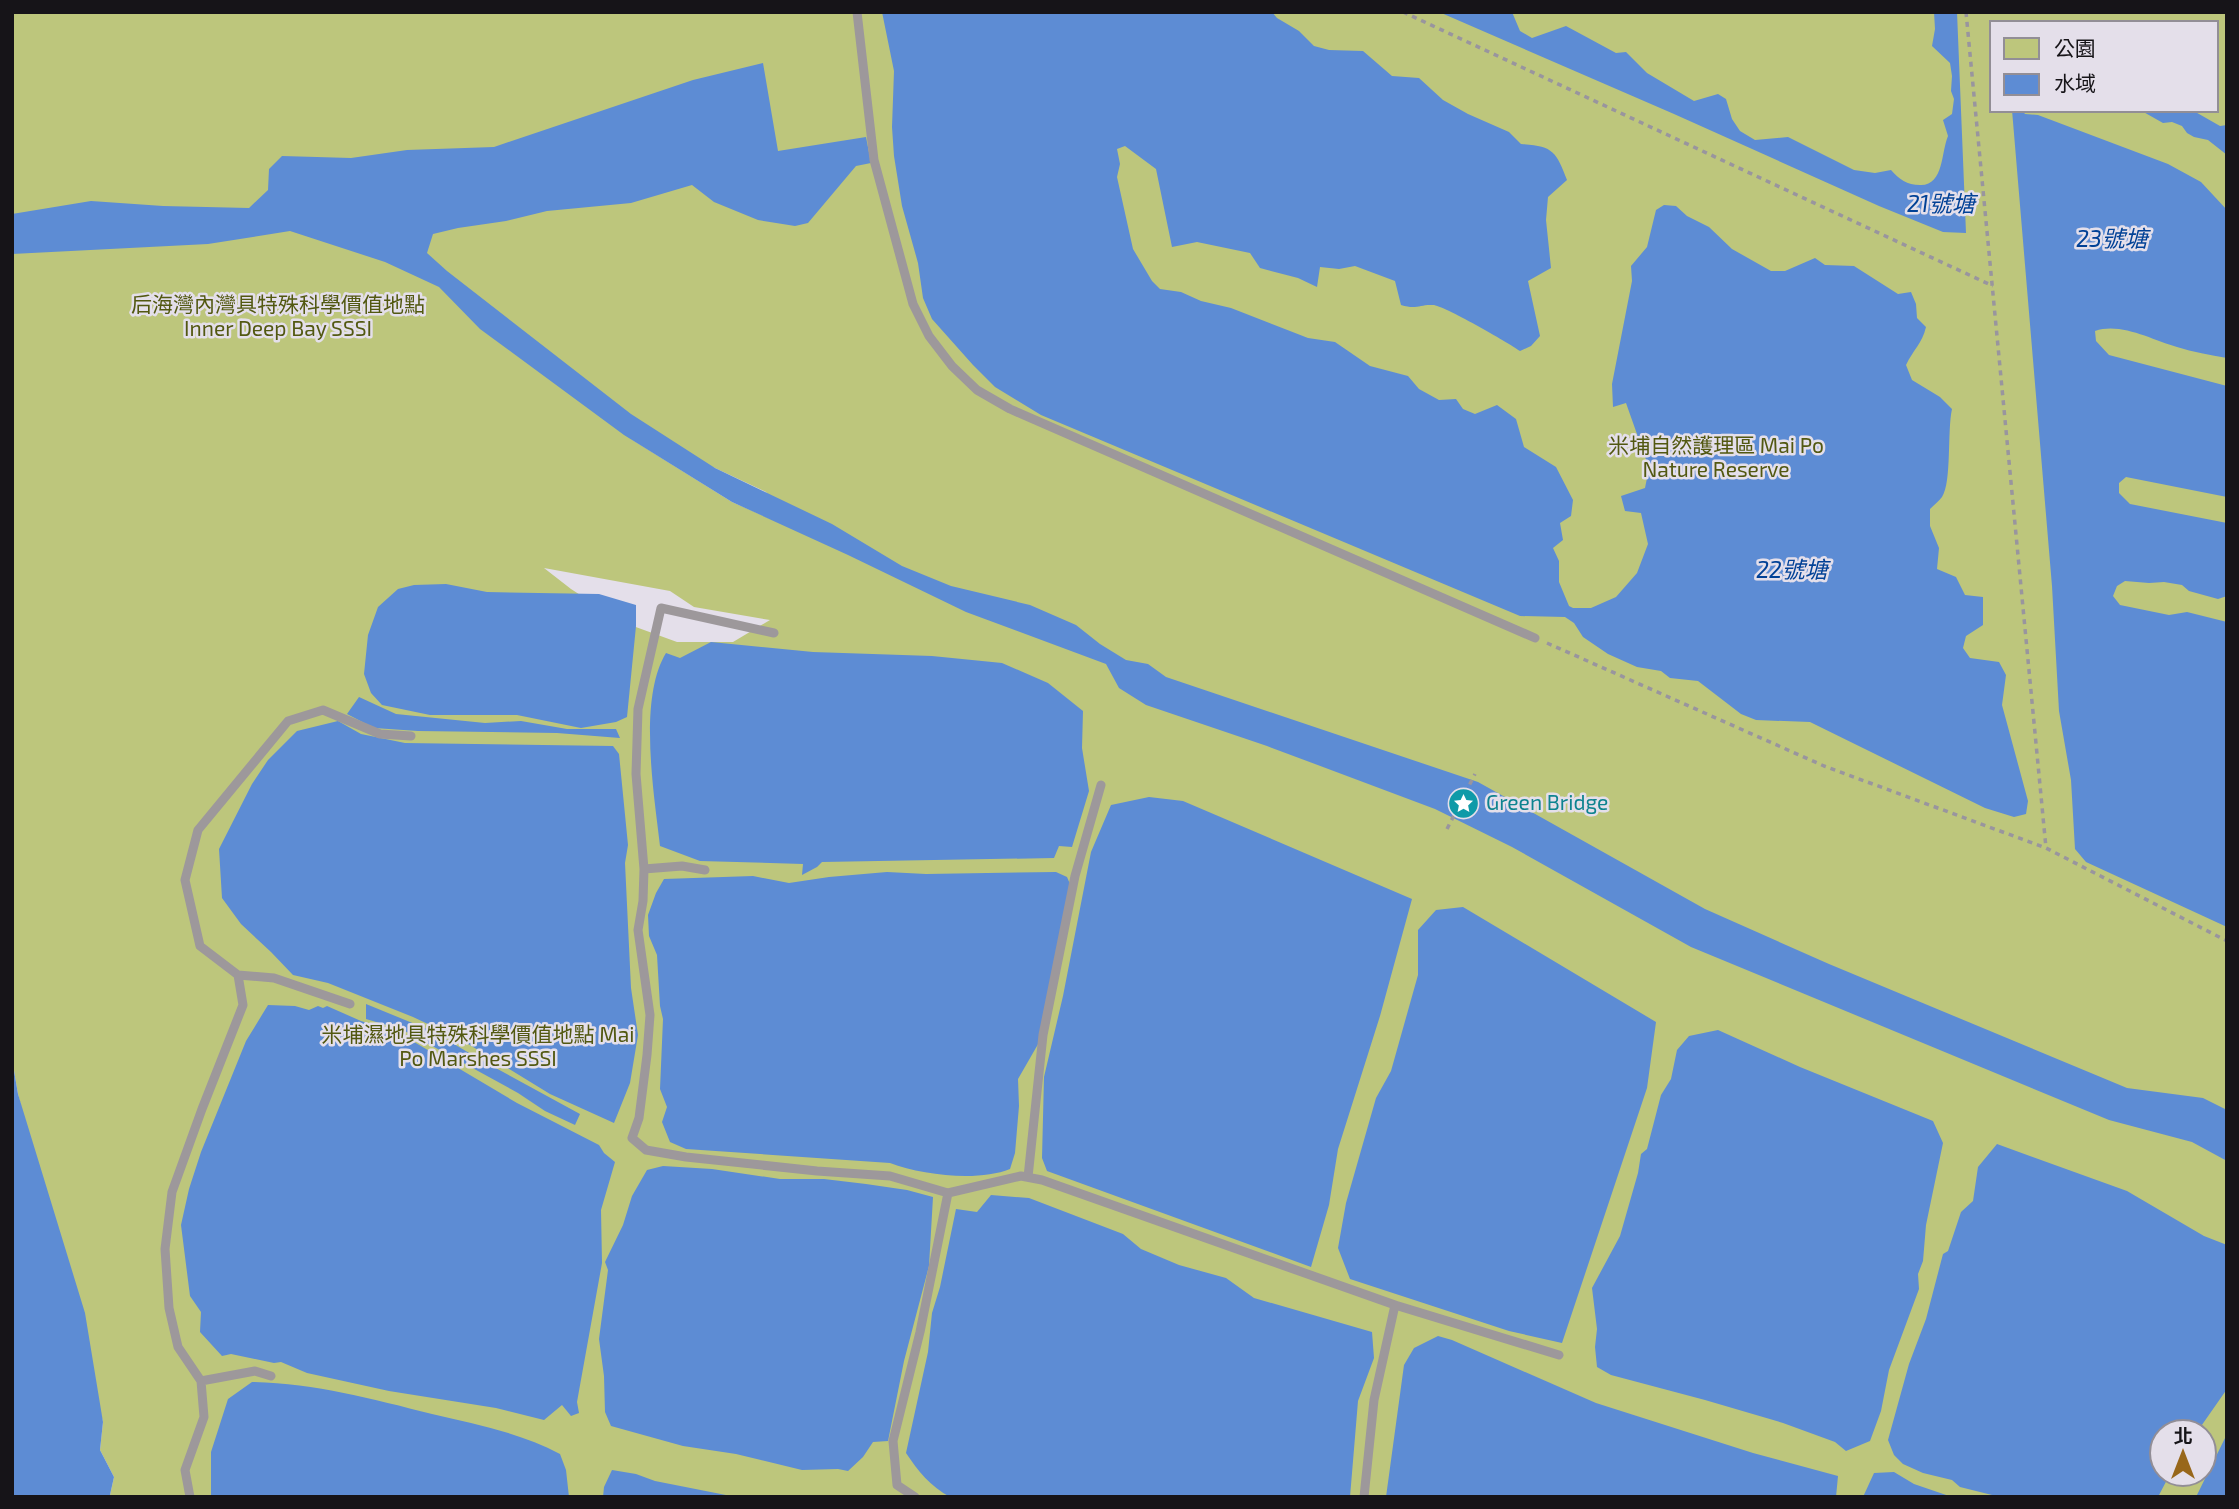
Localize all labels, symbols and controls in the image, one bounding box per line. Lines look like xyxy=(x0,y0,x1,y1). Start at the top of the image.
legend xyxy=(1990,21,2218,112)
text: 公園 xyxy=(2054,35,2096,60)
text: 水域 xyxy=(2054,70,2096,95)
water label: 21號塘 xyxy=(1907,189,1979,217)
water label: 23號塘 xyxy=(2076,224,2152,252)
park label: 后海灣內灣具特殊科學價值地點 Inner Deep Bay SSSI xyxy=(131,291,425,340)
park label: 米埔自然護理區 Mai Po Nature Reserve xyxy=(1608,432,1824,481)
water label: 22號塘 xyxy=(1756,555,1832,583)
place icon: Green Bridge xyxy=(1446,786,1480,820)
place label: Green Bridge xyxy=(1486,789,1608,814)
park label: 米埔濕地具特殊科學價值地點 Mai Po Marshes SSSI xyxy=(322,1021,634,1070)
north arrow xyxy=(2148,1418,2218,1488)
text: 北 xyxy=(2173,1424,2193,1447)

